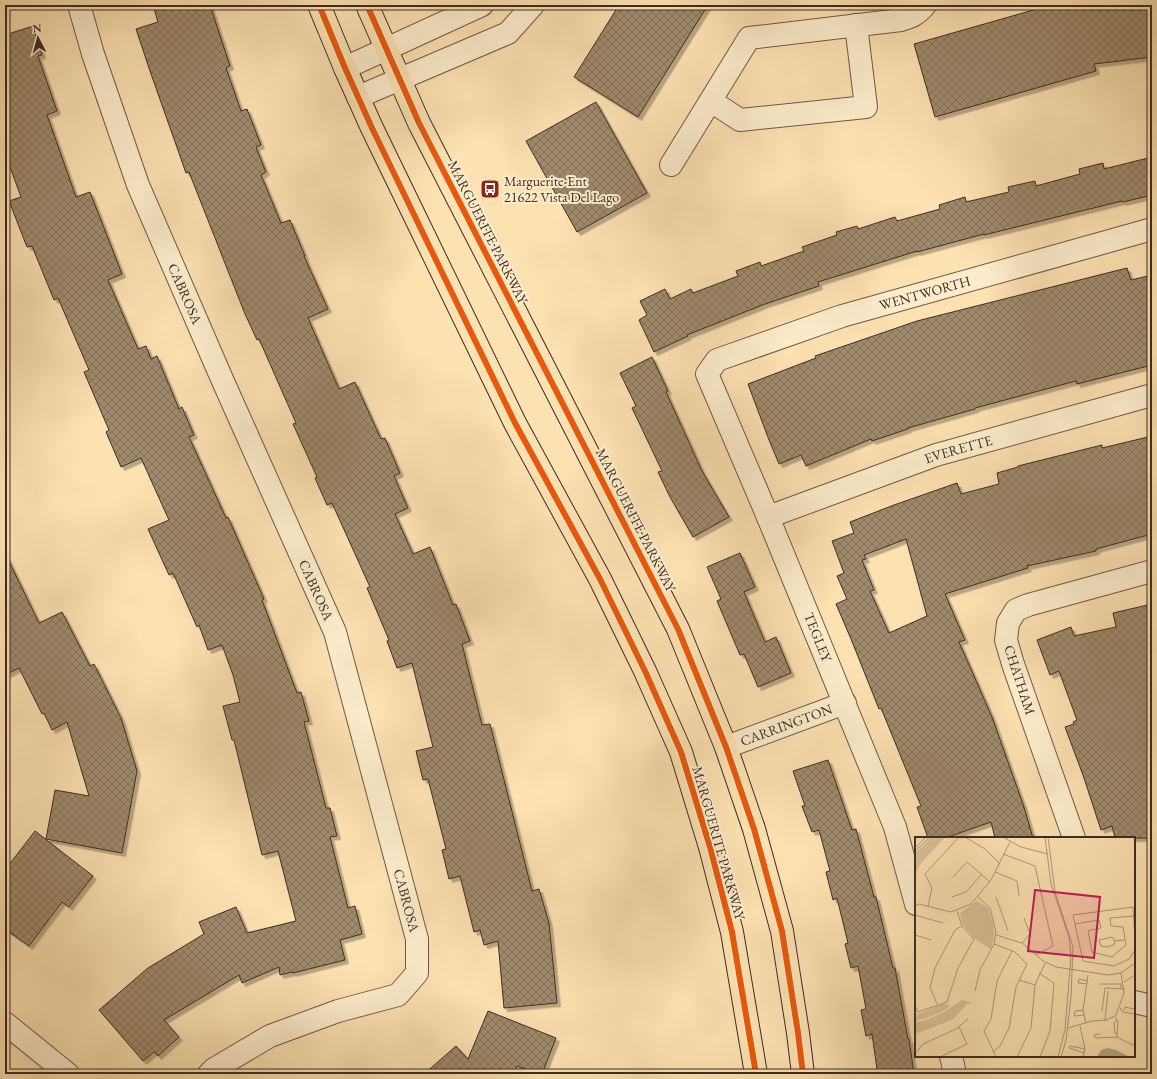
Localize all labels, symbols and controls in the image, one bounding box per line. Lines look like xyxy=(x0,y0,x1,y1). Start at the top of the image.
north arrow xyxy=(18,18,58,58)
text: N xyxy=(32,21,42,35)
street label: MARGUERITE PARKWAY xyxy=(444,157,533,308)
place label: Marguerite-Ent 21622 Vista Del Lago xyxy=(504,172,619,206)
bus stop icon: Marguerite-Ent 21622 Vista Del Lago xyxy=(479,178,501,200)
street label: CABROSA xyxy=(164,260,206,327)
street label: WENTWORTH xyxy=(877,271,973,314)
street label: EVERETTE xyxy=(922,431,994,468)
street label: MARGUERITE PARKWAY xyxy=(592,445,681,596)
street label: CABROSA xyxy=(295,557,338,624)
street label: TEGLEY xyxy=(800,610,836,665)
street label: CHATHAM xyxy=(1000,643,1040,718)
street label: CARRINGTON xyxy=(738,700,834,750)
street label: MARGUERITE PARKWAY xyxy=(688,764,750,923)
inset map xyxy=(915,837,1135,1057)
street label: CABROSA xyxy=(390,867,424,935)

